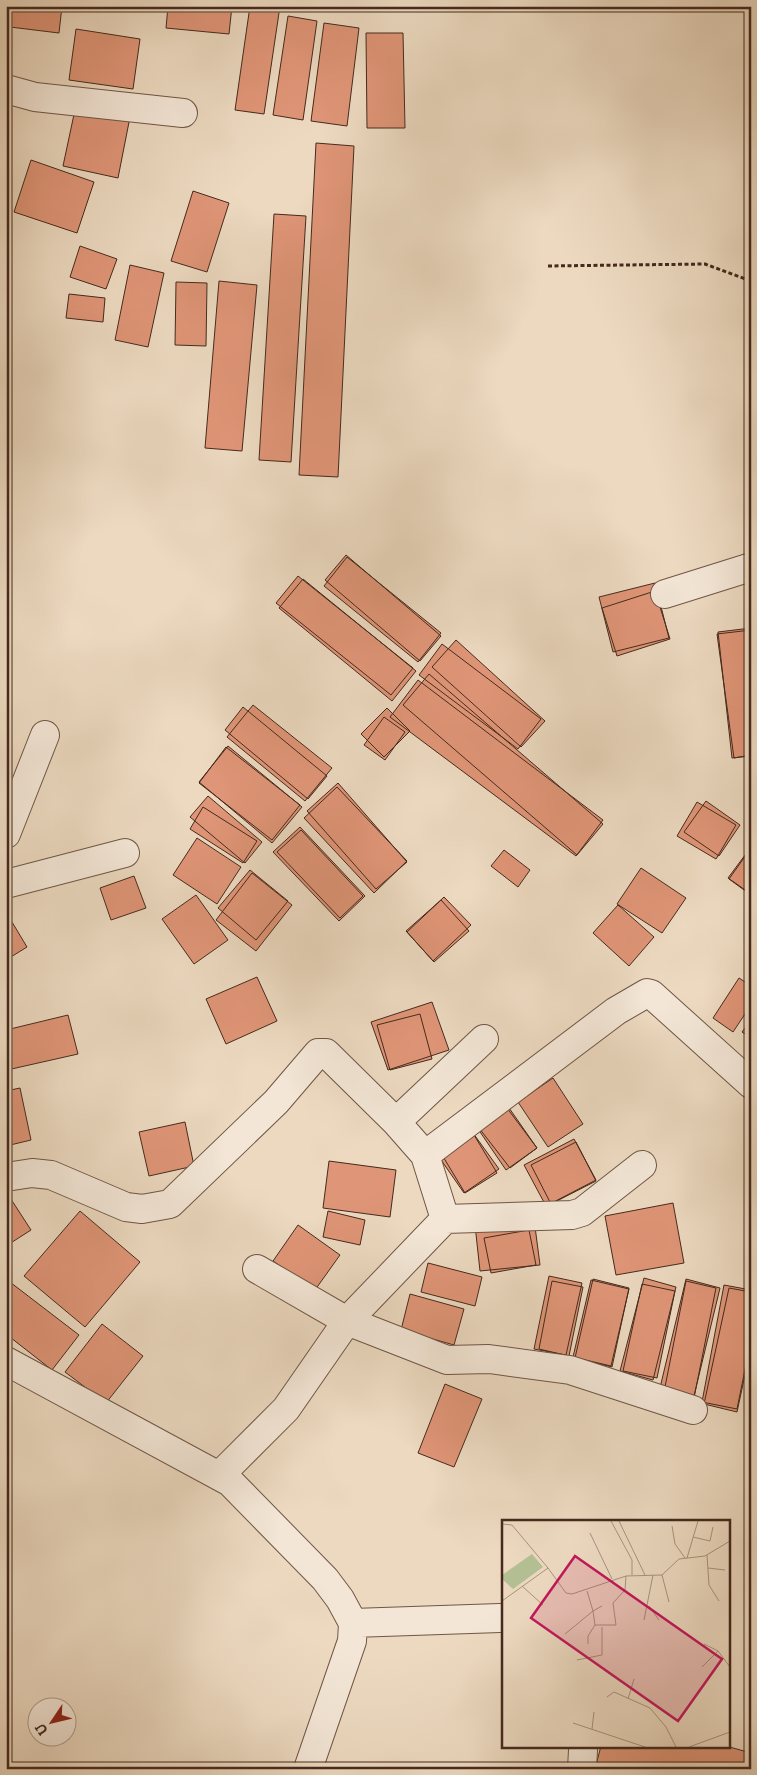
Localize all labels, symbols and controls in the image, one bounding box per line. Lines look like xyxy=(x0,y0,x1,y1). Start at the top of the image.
inset map xyxy=(502,1520,730,1748)
north arrow xyxy=(28,1698,78,1748)
text: U xyxy=(32,1719,53,1738)

